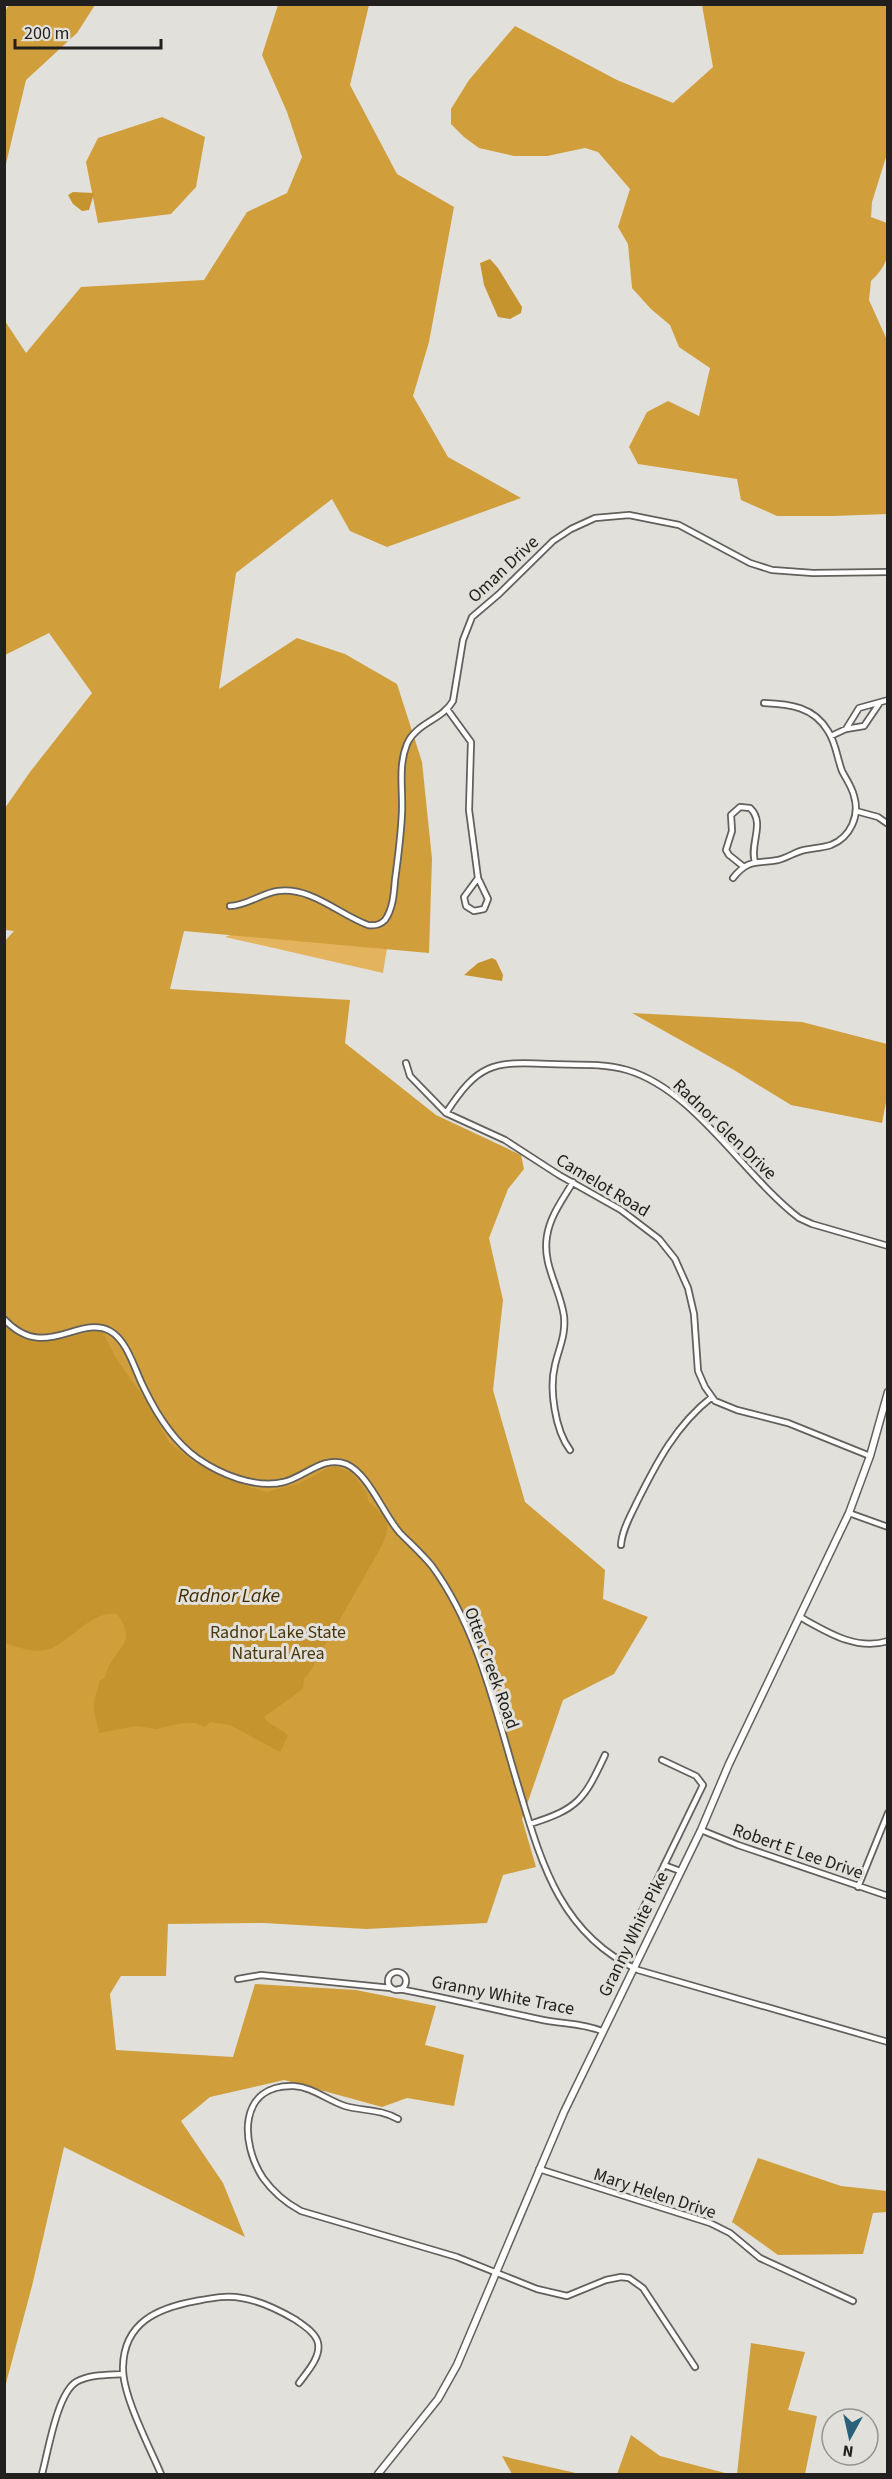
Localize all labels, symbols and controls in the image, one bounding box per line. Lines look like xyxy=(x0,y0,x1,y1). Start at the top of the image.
scale bar xyxy=(15,12,160,50)
text: 200 m xyxy=(24,21,69,46)
street label: Oman Drive xyxy=(462,530,544,609)
street label: Radnor Glen Drive xyxy=(667,1073,782,1186)
street label: Camelot Road xyxy=(551,1148,654,1223)
water label: Radnor Lake xyxy=(178,1582,280,1610)
street label: Otter Creek Road xyxy=(458,1604,525,1732)
park label: Radnor Lake State Natural Area xyxy=(210,1620,346,1666)
street label: Robert E Lee Drive xyxy=(729,1817,867,1886)
street label: Granny White Pike xyxy=(592,1867,675,2001)
street label: Granny White Trace xyxy=(429,1969,576,2022)
street label: Mary Helen Drive xyxy=(590,2162,719,2225)
north arrow xyxy=(820,2407,880,2467)
text: N xyxy=(841,2439,855,2462)

